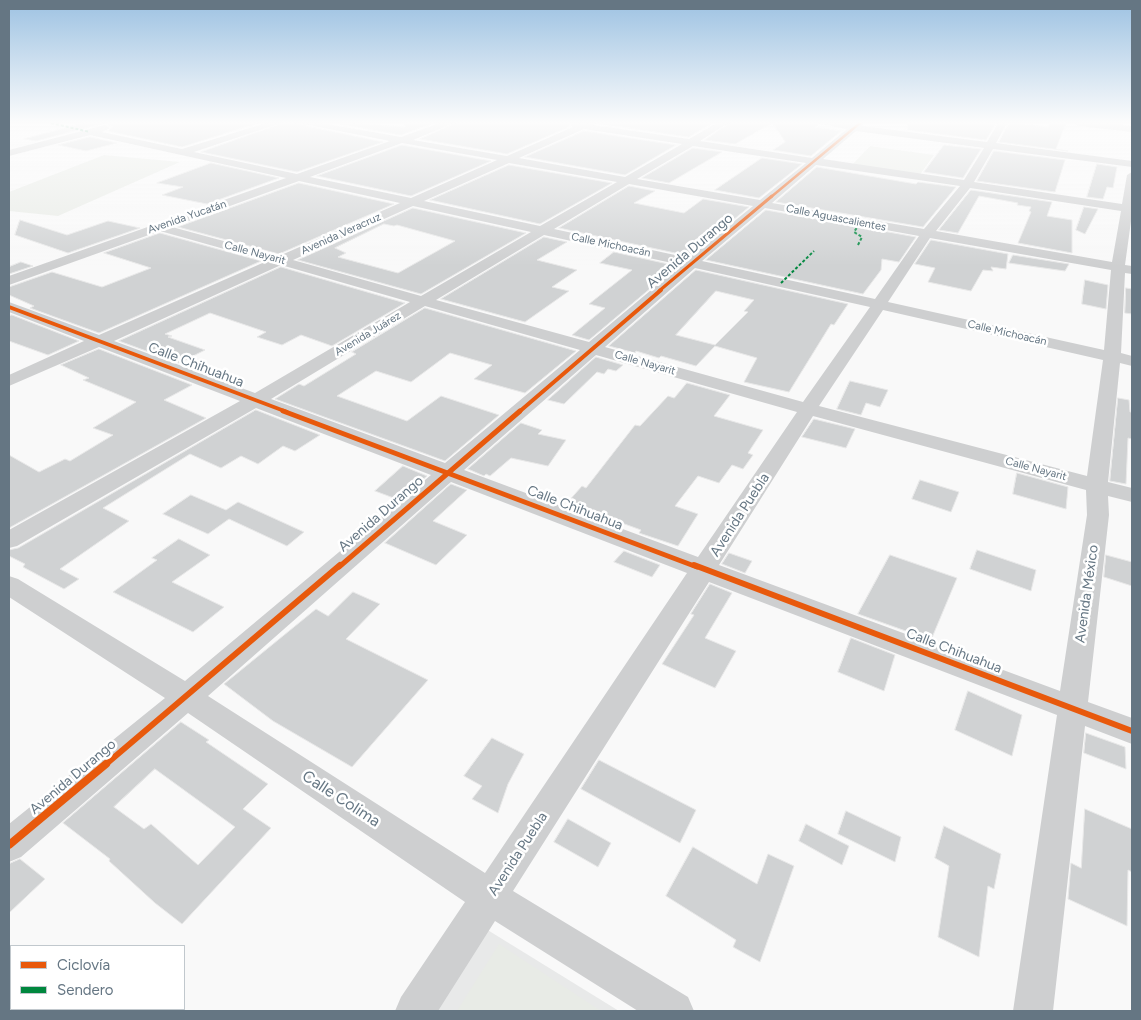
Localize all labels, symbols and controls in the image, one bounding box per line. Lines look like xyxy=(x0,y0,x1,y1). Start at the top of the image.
street label: Avenida Yucatán xyxy=(146,197,228,237)
street label: Calle Aguascalientes xyxy=(785,202,887,234)
street label: Avenida Veracruz xyxy=(299,210,383,258)
street label: Avenida Durango xyxy=(643,210,737,292)
street label: Calle Michoacán xyxy=(570,230,652,260)
street label: Calle Nayarit xyxy=(223,238,287,268)
street label: Avenida Juárez xyxy=(332,309,404,359)
street label: Calle Michoacán xyxy=(966,317,1048,349)
street label: Calle Chihuahua xyxy=(146,339,246,391)
street label: Calle Nayarit xyxy=(613,348,677,378)
street label: Calle Nayarit xyxy=(1004,454,1068,484)
street label: Avenida Puebla xyxy=(707,470,773,560)
street label: Avenida Durango xyxy=(335,472,427,556)
street label: Calle Chihuahua xyxy=(525,482,625,534)
street label: Avenida México xyxy=(1072,544,1102,644)
street label: Calle Chihuahua xyxy=(904,625,1004,677)
street label: Avenida Durango xyxy=(26,736,120,818)
street label: Calle Colima xyxy=(298,767,384,831)
street label: Avenida Puebla xyxy=(485,809,551,899)
legend xyxy=(10,945,185,1010)
text: Ciclovía xyxy=(57,956,110,974)
text: Sendero xyxy=(57,981,114,999)

